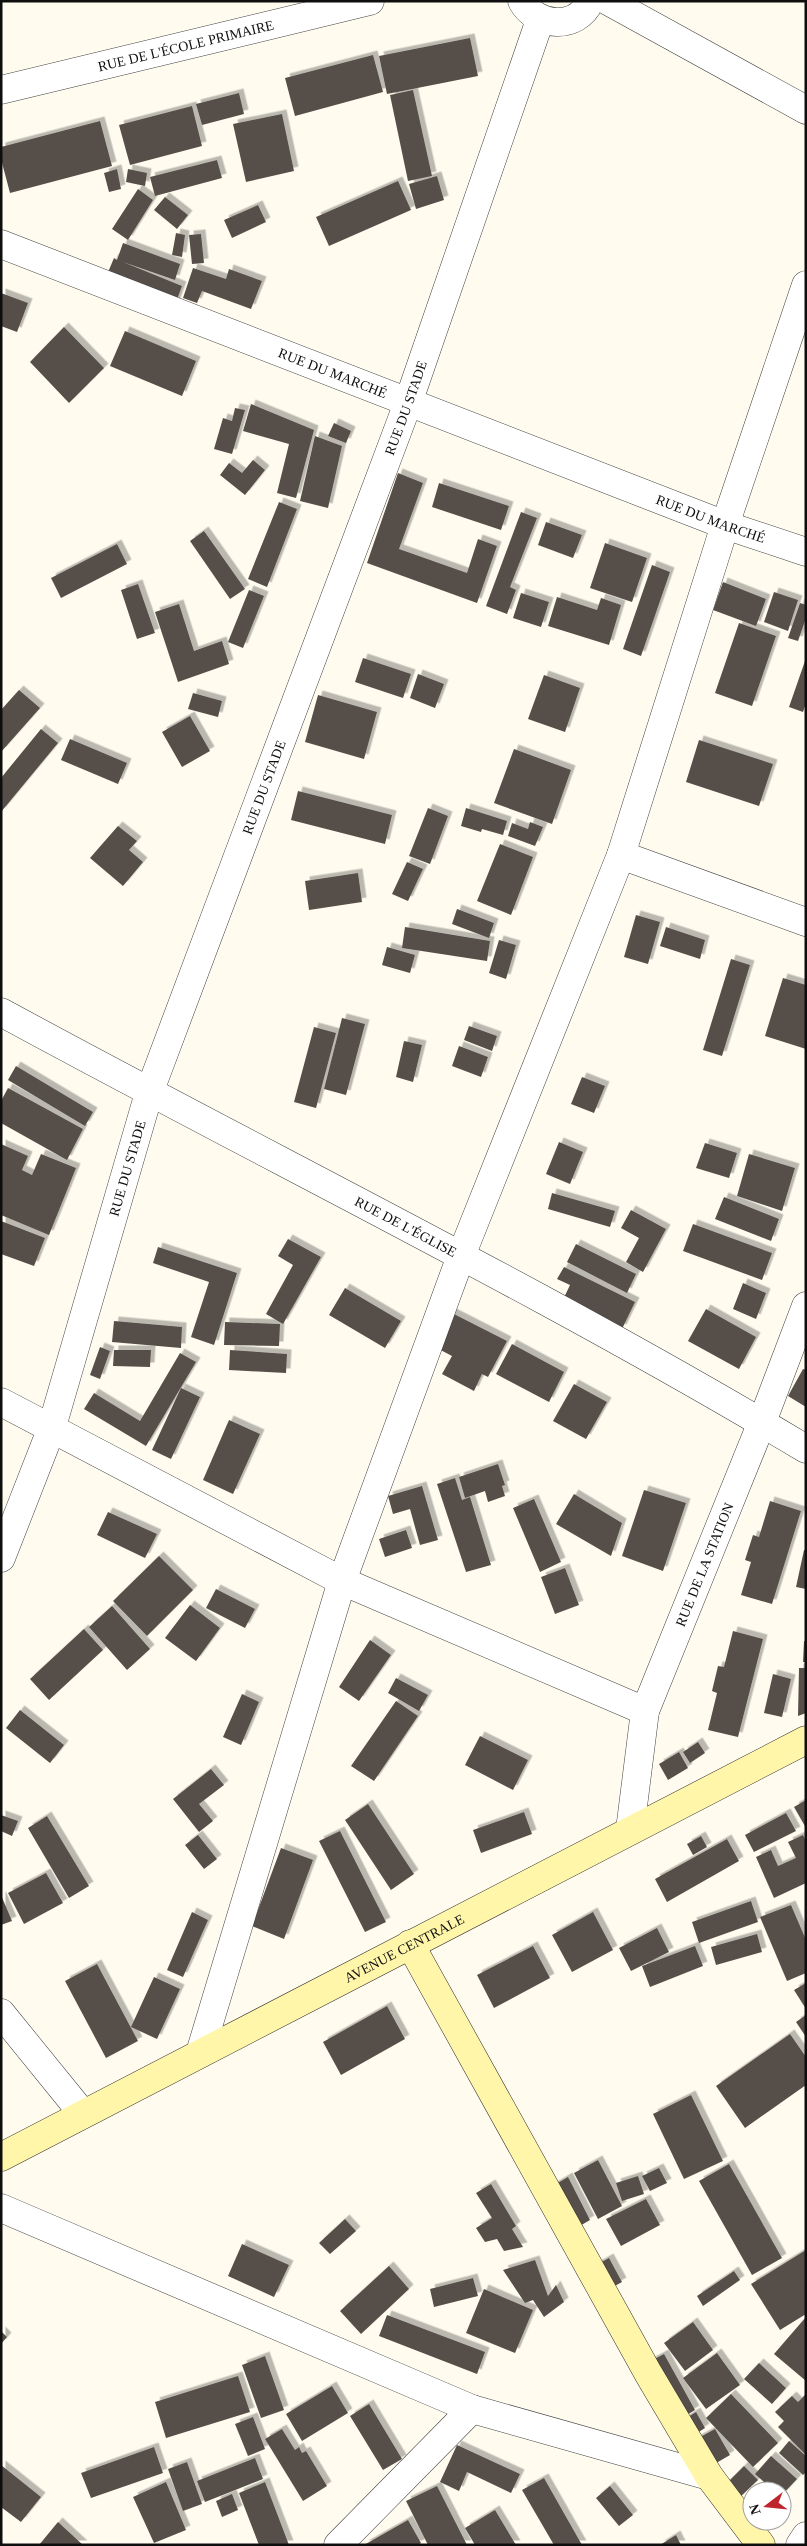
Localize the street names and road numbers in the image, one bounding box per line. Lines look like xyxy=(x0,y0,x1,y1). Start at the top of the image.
street label: RUE DE L'ÉCOLE PRIMAIRE xyxy=(96,17,275,74)
street label: RUE DU MARCHÉ xyxy=(276,345,390,401)
street label: RUE DU STADE xyxy=(382,359,430,457)
street label: RUE DU MARCHÉ xyxy=(654,492,768,545)
street label: RUE DU STADE xyxy=(239,738,288,836)
street label: RUE DU STADE xyxy=(106,1118,148,1218)
street label: RUE DE L'ÉGLISE xyxy=(352,1193,459,1259)
street label: RUE DE LA STATION xyxy=(673,1500,736,1629)
street label: AVENUE CENTRALE xyxy=(342,1911,466,1985)

